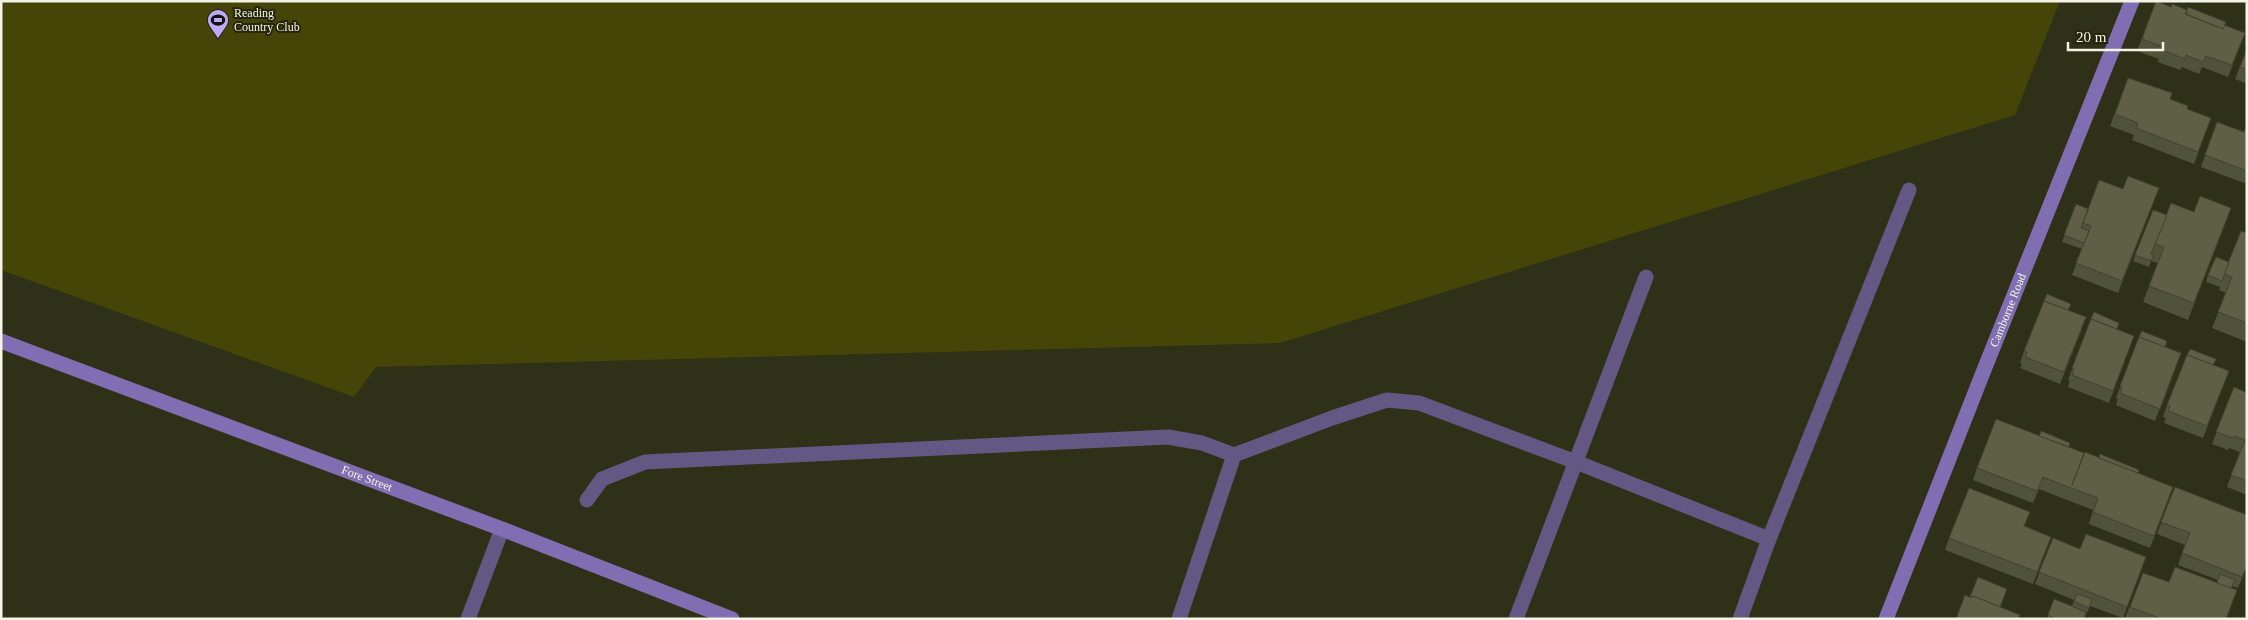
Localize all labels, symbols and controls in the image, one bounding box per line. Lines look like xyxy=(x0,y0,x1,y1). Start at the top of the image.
place label: Reading Country Club xyxy=(234,6,300,34)
sports icon: Reading Country Club xyxy=(206,8,230,39)
scale bar xyxy=(2068,20,2163,52)
text: 20 m xyxy=(2076,29,2107,45)
street label: Camborne Road xyxy=(1987,271,2029,349)
street label: Fore Street xyxy=(340,462,395,494)

